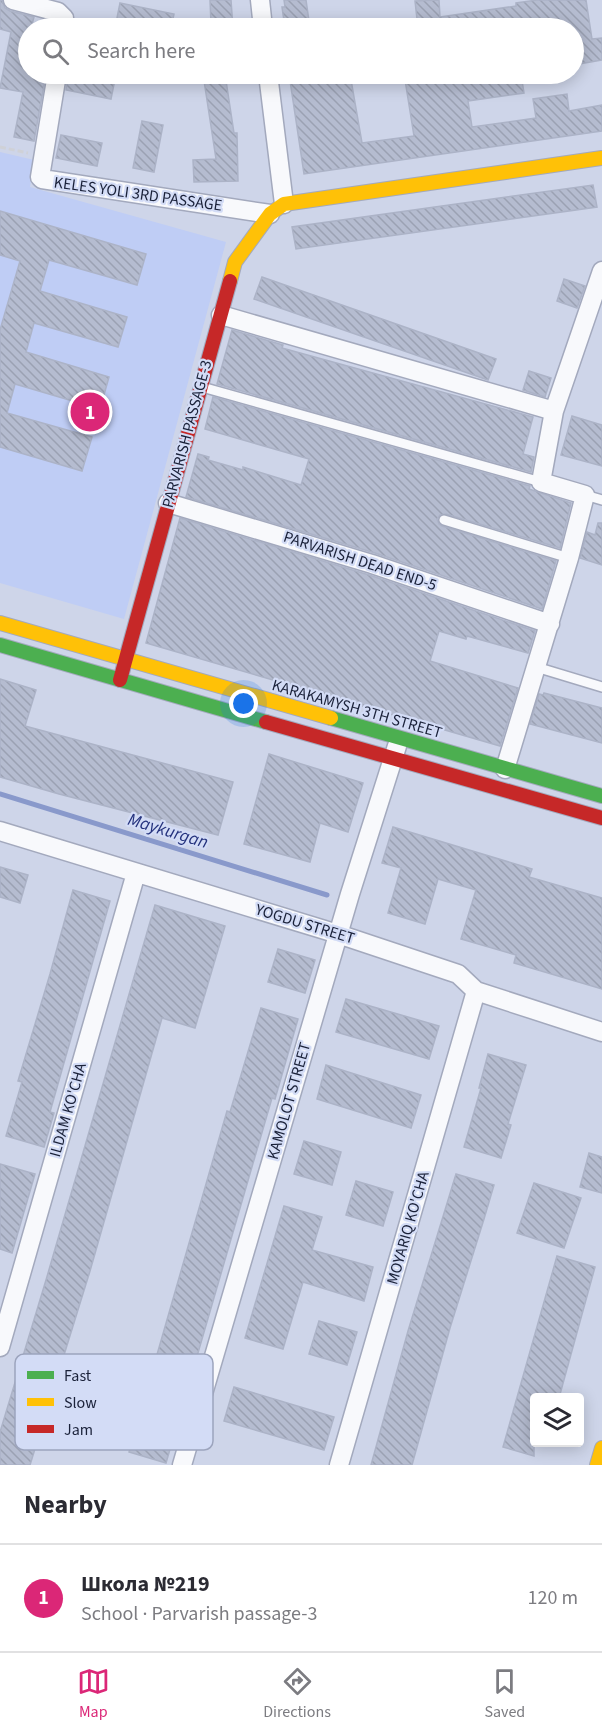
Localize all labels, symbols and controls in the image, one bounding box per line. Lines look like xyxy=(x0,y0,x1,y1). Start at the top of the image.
search box xyxy=(18,18,584,84)
icon: search xyxy=(39,35,72,68)
text: Search here xyxy=(87,35,195,67)
street label: KELES YOLI 3RD PASSAGE xyxy=(52,171,224,217)
street label: PARVARISH PASSAGE-3 xyxy=(157,358,217,510)
pin: 1 xyxy=(70,390,110,434)
street label: PARVARISH DEAD END-5 xyxy=(281,526,439,596)
street label: KARAKAMYSH 3TH STREET xyxy=(269,674,445,744)
your location xyxy=(229,689,258,718)
water label: Maykurgan xyxy=(125,807,211,855)
street label: YOGDU STREET xyxy=(252,898,358,950)
street label: KAMOLOT STREET xyxy=(262,1040,316,1162)
street label: ILDAM KO'CHA xyxy=(44,1060,92,1160)
street label: MOYARIQ KO'CHA xyxy=(381,1168,435,1287)
legend xyxy=(15,1354,213,1450)
text: Fast xyxy=(64,1365,92,1387)
text: Slow xyxy=(64,1392,97,1414)
map controls xyxy=(530,1393,584,1447)
button: layers xyxy=(530,1393,584,1447)
text: Jam xyxy=(64,1419,93,1441)
text: Nearby xyxy=(24,1486,107,1523)
text: Школа №219 xyxy=(81,1568,210,1600)
text: 1 xyxy=(38,1584,49,1612)
text: 120 m xyxy=(528,1584,578,1612)
text: School · Parvarish passage-3 xyxy=(81,1600,317,1628)
tab: Map xyxy=(77,1665,110,1723)
tab: Directions xyxy=(263,1665,331,1723)
tab: Saved xyxy=(484,1665,525,1723)

